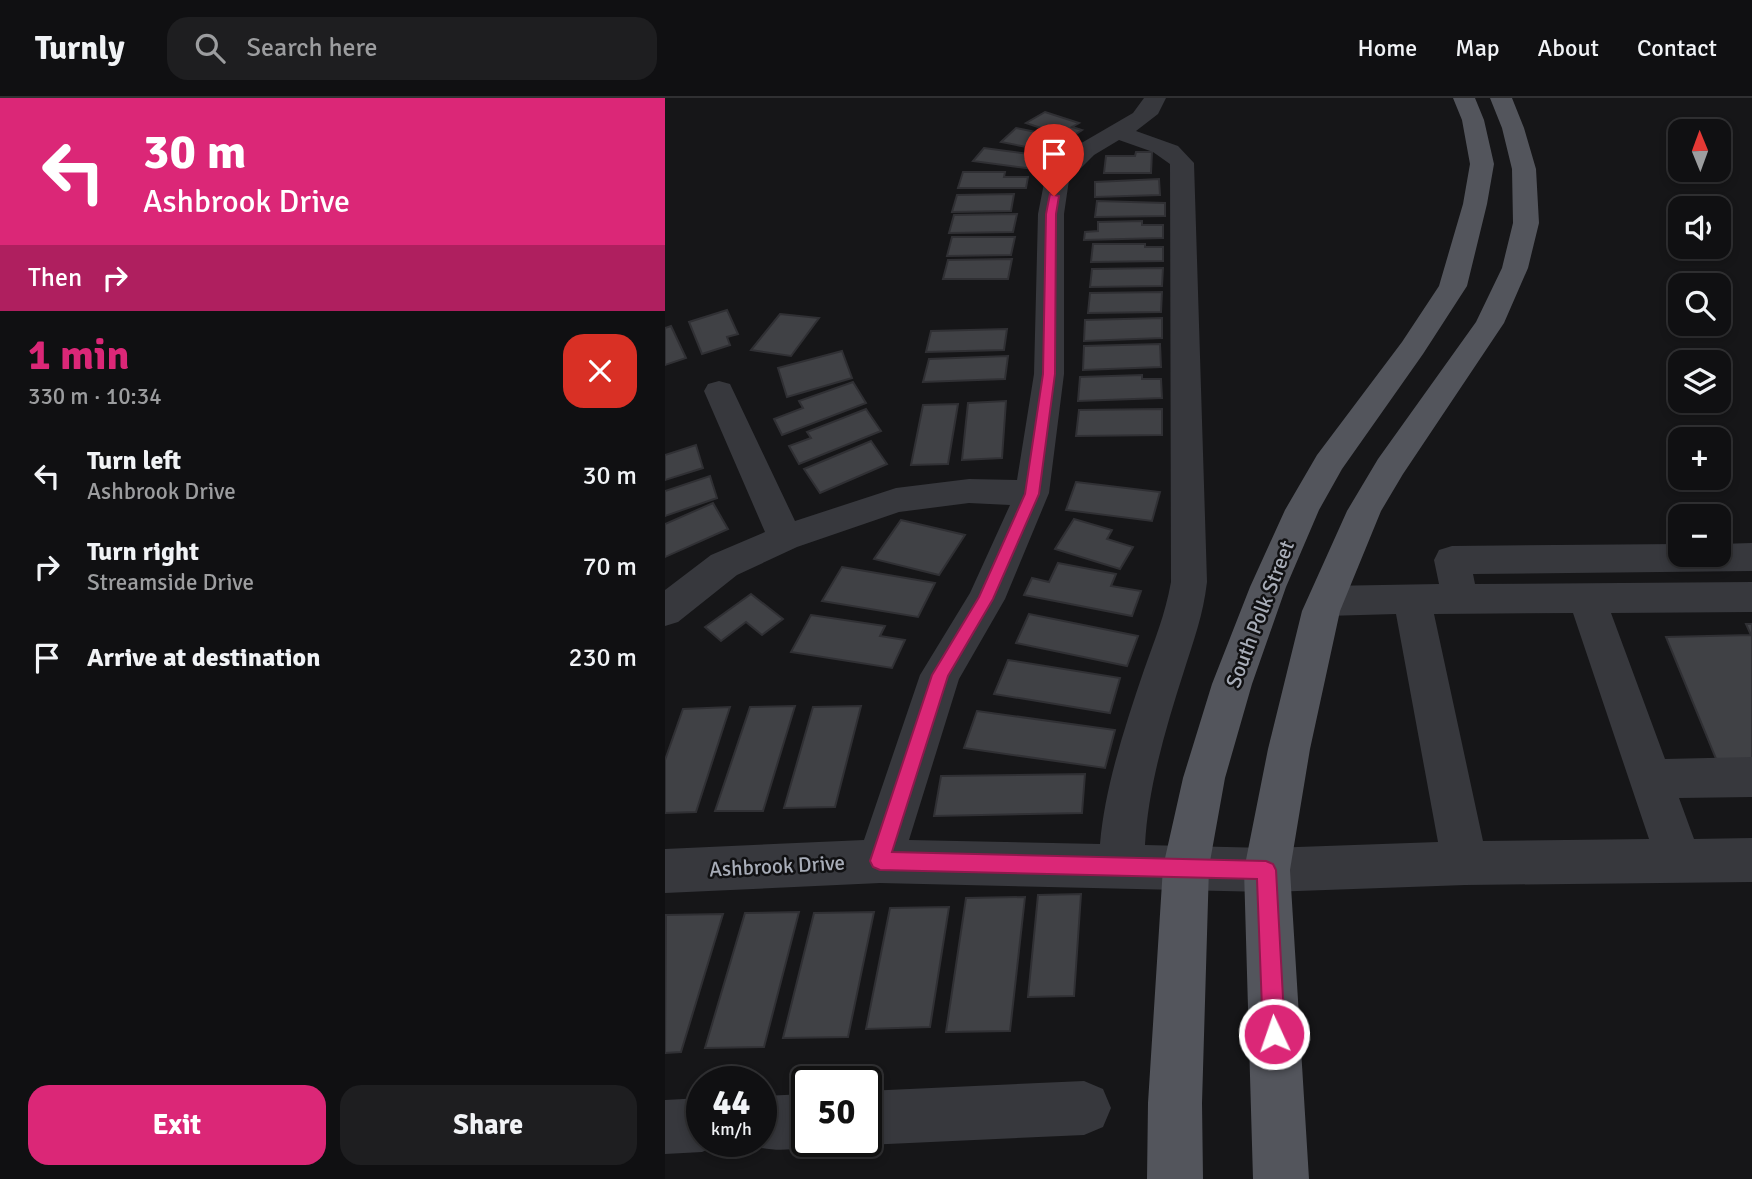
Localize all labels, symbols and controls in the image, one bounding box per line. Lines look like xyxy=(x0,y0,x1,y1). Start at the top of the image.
search box xyxy=(167,17,657,80)
text: Turnly xyxy=(35,28,125,69)
icon: search xyxy=(191,29,229,67)
text: Search here xyxy=(247,32,378,64)
text: Home xyxy=(1357,33,1417,63)
text: Map xyxy=(1455,33,1500,63)
text: About xyxy=(1538,33,1599,63)
text: Contact xyxy=(1637,33,1717,63)
north arrow xyxy=(1668,119,1731,182)
map controls xyxy=(1668,119,1731,567)
text: 30 m xyxy=(143,122,246,182)
pin xyxy=(1024,124,1084,196)
icon: left xyxy=(28,126,119,217)
icon: arrive xyxy=(1035,135,1073,173)
text: Ashbrook Drive xyxy=(143,182,350,221)
button: sound xyxy=(1668,196,1731,259)
icon: right xyxy=(96,259,134,297)
text: Then xyxy=(28,262,82,294)
button: search xyxy=(1668,273,1731,336)
text: 1 min xyxy=(28,330,129,381)
button: close xyxy=(563,334,637,408)
button: layers xyxy=(1668,350,1731,413)
text: 330 m · 10:34 xyxy=(28,382,162,411)
button: + xyxy=(1668,427,1731,490)
text: Turn left xyxy=(87,445,181,477)
icon: left xyxy=(28,457,66,495)
text: 30 m xyxy=(582,460,637,492)
text: Ashbrook Drive xyxy=(87,477,236,506)
button: − xyxy=(1668,504,1731,567)
text: Turn right xyxy=(87,536,199,568)
street label: South Polk Street xyxy=(1220,537,1300,691)
icon: right xyxy=(28,548,66,586)
text: 70 m xyxy=(582,551,637,583)
text: Streamside Drive xyxy=(87,568,254,597)
icon: arrive xyxy=(28,639,66,677)
text: Arrive at destination xyxy=(87,642,320,674)
text: 230 m xyxy=(568,642,637,674)
street label: Ashbrook Drive xyxy=(708,849,846,883)
position arrow xyxy=(1237,997,1311,1071)
speed limit sign: 50 xyxy=(791,1066,882,1157)
text: 44 xyxy=(713,1081,750,1124)
button: Exit xyxy=(28,1085,326,1165)
button: Share xyxy=(340,1085,637,1165)
text: km/h xyxy=(711,1118,752,1140)

